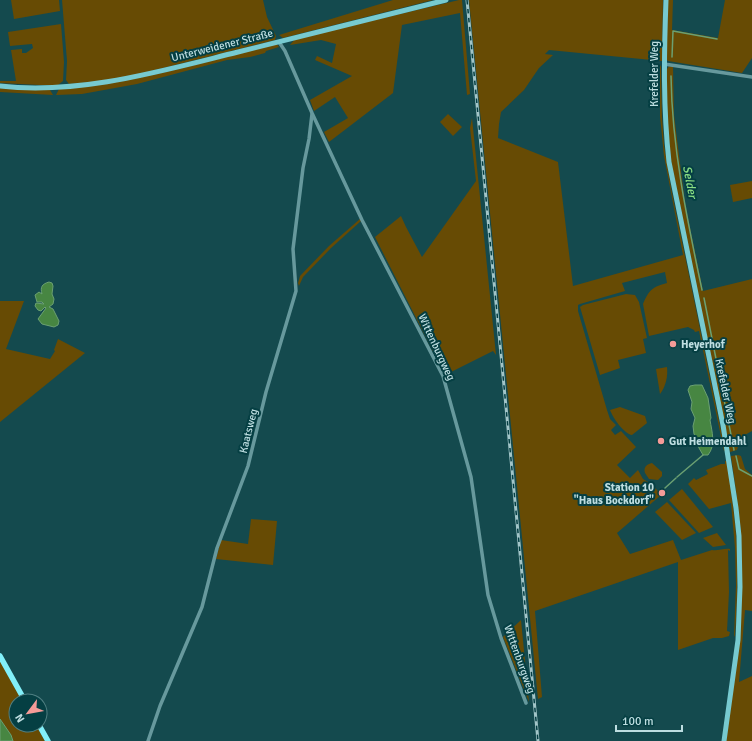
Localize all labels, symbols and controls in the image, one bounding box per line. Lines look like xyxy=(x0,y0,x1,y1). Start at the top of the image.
street label: Unterweidener Straße xyxy=(170,27,274,64)
street label: Krefelder Weg xyxy=(648,41,661,107)
water label: Selder xyxy=(679,165,700,201)
street label: Wittenburgweg xyxy=(415,312,458,383)
place label: Heyerhof xyxy=(681,338,726,351)
marker: Heyerhof xyxy=(668,339,678,349)
street label: Krefelder Weg xyxy=(712,357,739,425)
street label: Kaatsweg xyxy=(237,407,260,455)
place label: Gut Heimendahl xyxy=(669,435,747,448)
marker: Gut Heimendahl xyxy=(656,436,666,446)
place label: Station 10 "Haus Bockdorf" xyxy=(574,481,654,507)
marker: Station 10 "Haus Bockdorf" xyxy=(657,488,667,498)
street label: Wittenburgweg xyxy=(501,623,538,695)
north arrow xyxy=(8,693,48,733)
scale bar xyxy=(616,707,682,733)
text: N xyxy=(12,711,27,725)
text: 100 m xyxy=(622,714,654,729)

